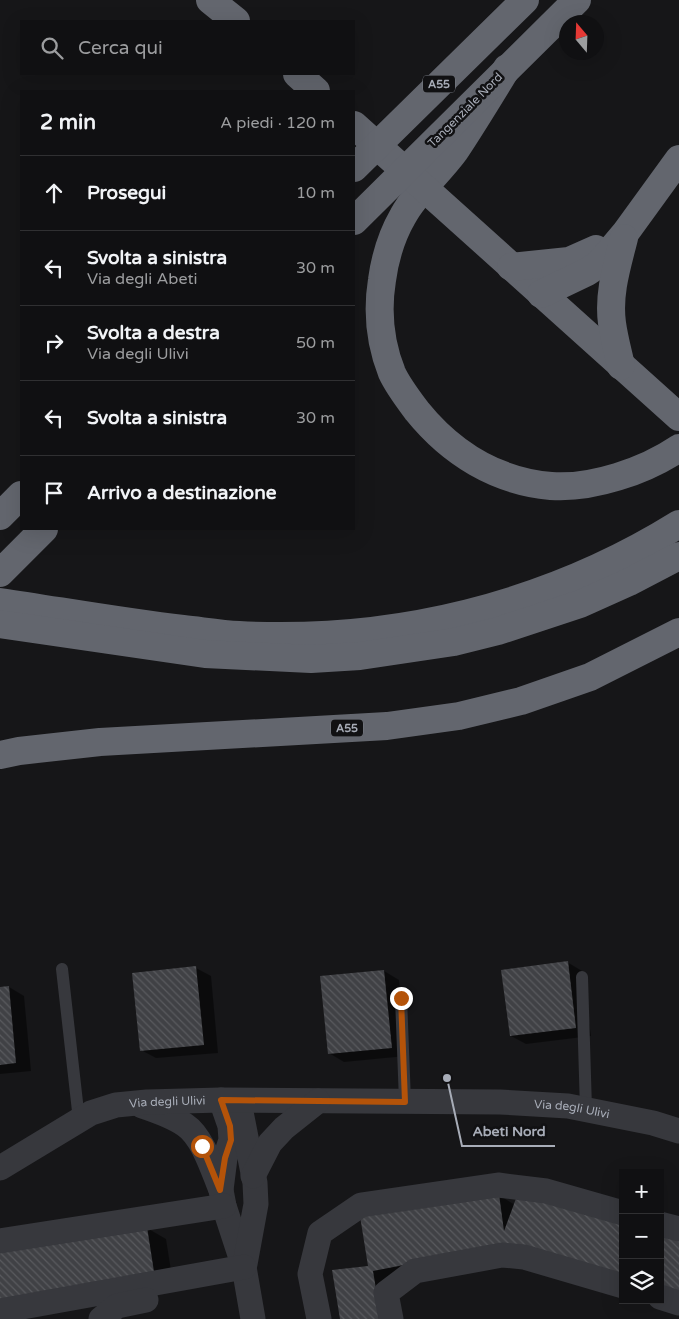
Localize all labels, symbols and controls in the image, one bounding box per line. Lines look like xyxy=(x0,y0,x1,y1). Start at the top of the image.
north arrow xyxy=(559,15,604,60)
search box xyxy=(20,20,355,75)
icon: search xyxy=(38,34,66,62)
text: Cerca qui xyxy=(78,37,163,59)
street label: Tangenziale Nord xyxy=(425,70,505,150)
road number: A55 xyxy=(423,76,455,92)
text: 2 min xyxy=(40,110,96,135)
text: A piedi · 120 m xyxy=(220,113,335,133)
icon: ahead xyxy=(40,179,68,207)
text: Prosegui xyxy=(87,182,166,204)
text: 10 m xyxy=(296,183,335,203)
text: Svolta a sinistra xyxy=(87,247,227,269)
icon: left xyxy=(40,254,68,282)
text: 30 m xyxy=(296,258,335,278)
text: Via degli Abeti xyxy=(87,269,198,289)
text: Svolta a destra xyxy=(87,322,220,344)
icon: right xyxy=(40,329,68,357)
text: 50 m xyxy=(296,333,335,353)
text: Via degli Ulivi xyxy=(87,344,189,364)
icon: left xyxy=(40,404,68,432)
text: Svolta a sinistra xyxy=(87,407,227,429)
text: 30 m xyxy=(296,408,335,428)
icon: arrive xyxy=(40,479,68,507)
text: Arrivo a destinazione xyxy=(87,482,277,504)
road number: A55 xyxy=(331,720,363,736)
route end xyxy=(390,987,413,1010)
street label: Via degli Ulivi xyxy=(128,1093,206,1111)
street label: Via degli Ulivi xyxy=(534,1097,611,1121)
callout: Abeti Nord xyxy=(462,1117,555,1146)
text: Abeti Nord xyxy=(472,1123,546,1140)
route start xyxy=(191,1135,214,1158)
map controls xyxy=(619,1169,664,1304)
button: + xyxy=(619,1169,664,1214)
button: − xyxy=(619,1214,664,1259)
button: layers xyxy=(619,1259,664,1304)

